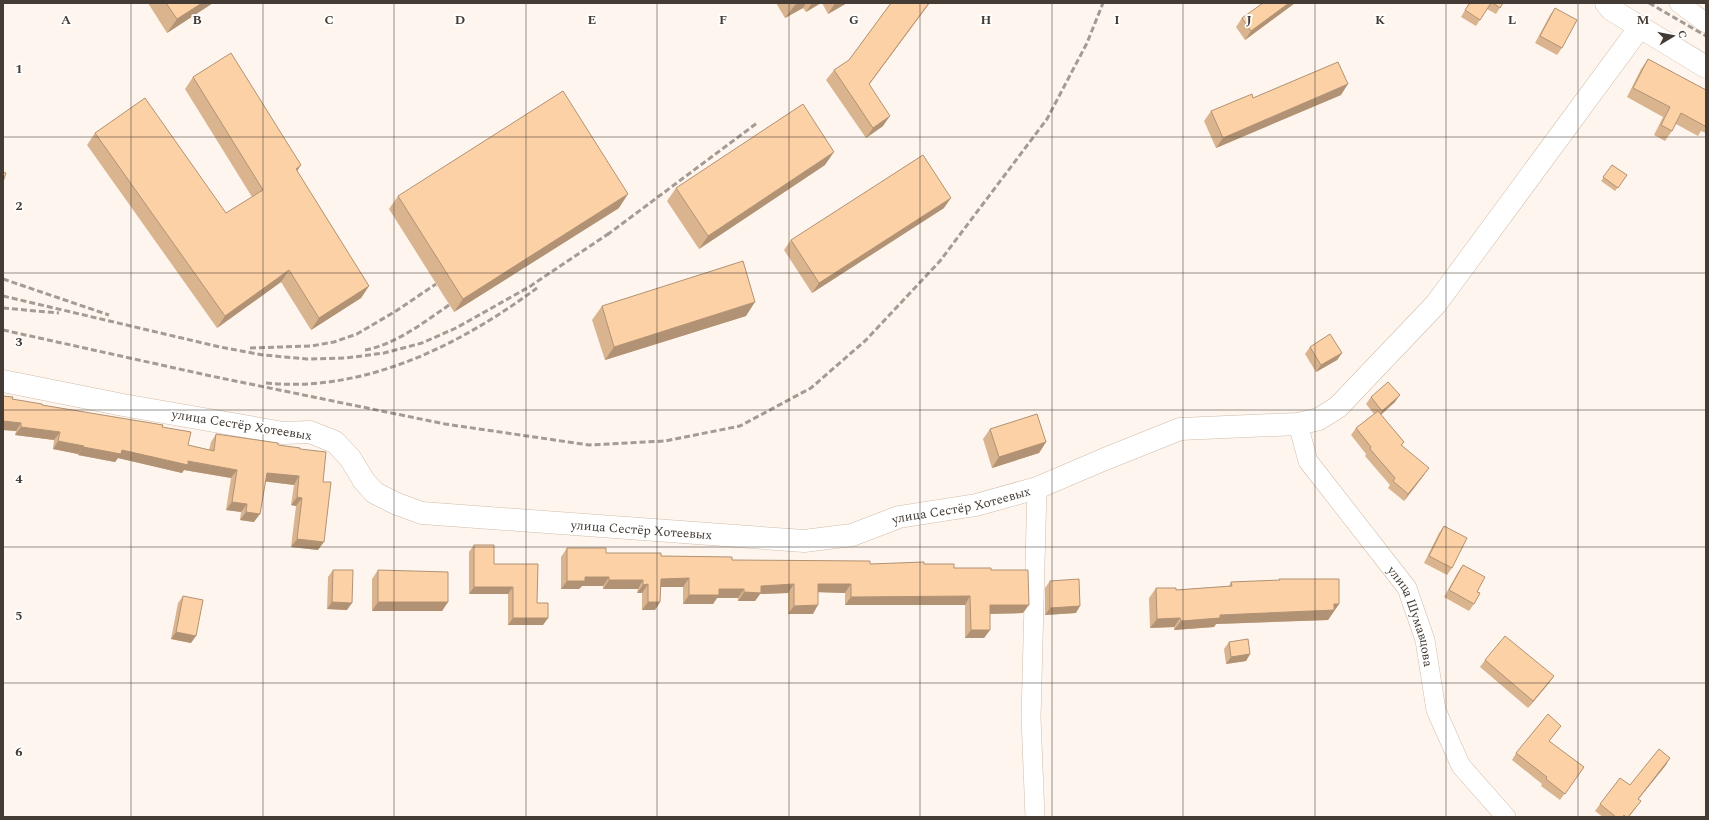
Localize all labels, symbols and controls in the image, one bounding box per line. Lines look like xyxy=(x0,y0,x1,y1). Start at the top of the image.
text: A xyxy=(61,10,71,30)
text: B xyxy=(192,10,202,30)
text: C xyxy=(324,10,334,30)
text: D xyxy=(455,10,465,30)
text: E xyxy=(588,10,597,30)
text: F xyxy=(719,10,727,30)
text: G xyxy=(849,10,859,30)
text: H xyxy=(981,10,992,30)
text: I xyxy=(1114,10,1120,30)
text: J xyxy=(1246,10,1252,30)
text: K xyxy=(1375,10,1385,30)
text: L xyxy=(1508,10,1516,30)
text: M xyxy=(1637,10,1650,30)
north arrow xyxy=(1653,16,1693,56)
text: С xyxy=(1673,29,1691,40)
text: 1 xyxy=(15,59,23,79)
text: 2 xyxy=(15,196,23,216)
text: 3 xyxy=(15,332,23,352)
street label: улица Сестёр Хотеевых xyxy=(169,404,314,446)
text: 4 xyxy=(15,469,23,489)
street label: улица Сестёр Хотеевых xyxy=(888,481,1033,530)
street label: улица Сестёр Хотеевых xyxy=(569,515,713,545)
street label: улица Шумавцова xyxy=(1381,561,1438,669)
text: 5 xyxy=(15,606,23,626)
text: 6 xyxy=(15,742,23,762)

